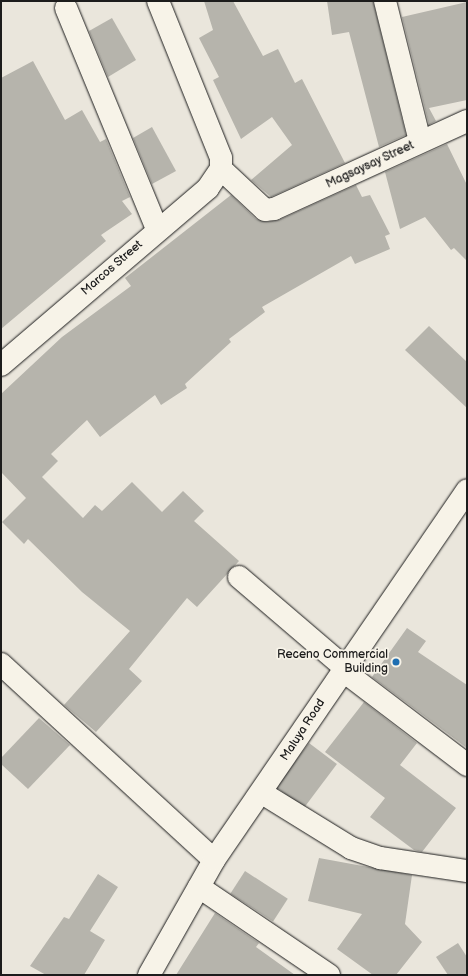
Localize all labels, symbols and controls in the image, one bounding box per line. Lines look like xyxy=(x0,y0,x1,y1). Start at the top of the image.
street label: Magsaysay Street xyxy=(323,138,417,192)
street label: Marcos Street xyxy=(78,237,146,299)
place label: Receno Commercial Building xyxy=(277,648,388,676)
marker: Receno Commercial Building xyxy=(391,657,401,667)
street label: Maluya Road xyxy=(278,696,328,764)

